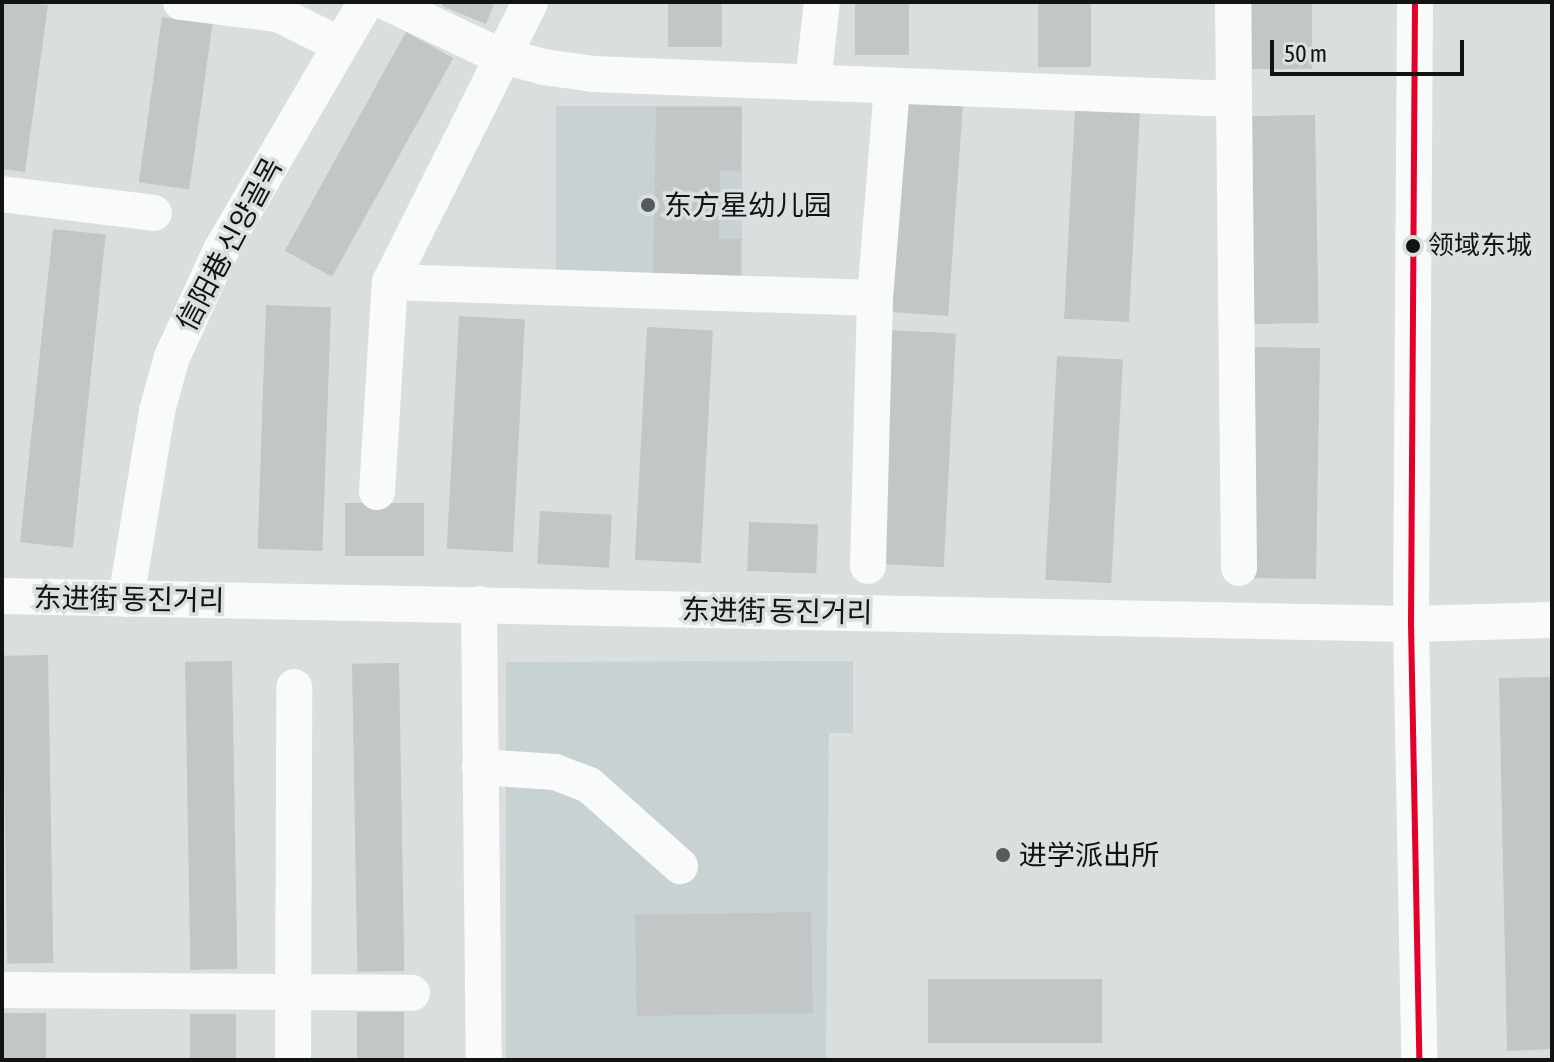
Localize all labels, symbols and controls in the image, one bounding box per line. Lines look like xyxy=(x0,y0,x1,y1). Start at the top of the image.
scale bar xyxy=(1274,24,1468,74)
text: 50 m xyxy=(1284,40,1327,67)
street label: 信阳巷 신양골목 xyxy=(169,152,289,336)
place label: 东方星幼儿园 xyxy=(664,188,832,222)
marker: 东方星幼儿园 xyxy=(639,196,657,214)
place label: 领域东城 xyxy=(1428,230,1532,262)
marker: 领域东城 xyxy=(1405,238,1421,254)
street label: 东进街 동진거리 xyxy=(33,581,225,617)
street label: 东进街 동진거리 xyxy=(681,593,873,629)
place label: 进学派出所 xyxy=(1019,838,1159,872)
marker: 进学派出所 xyxy=(994,846,1012,864)

